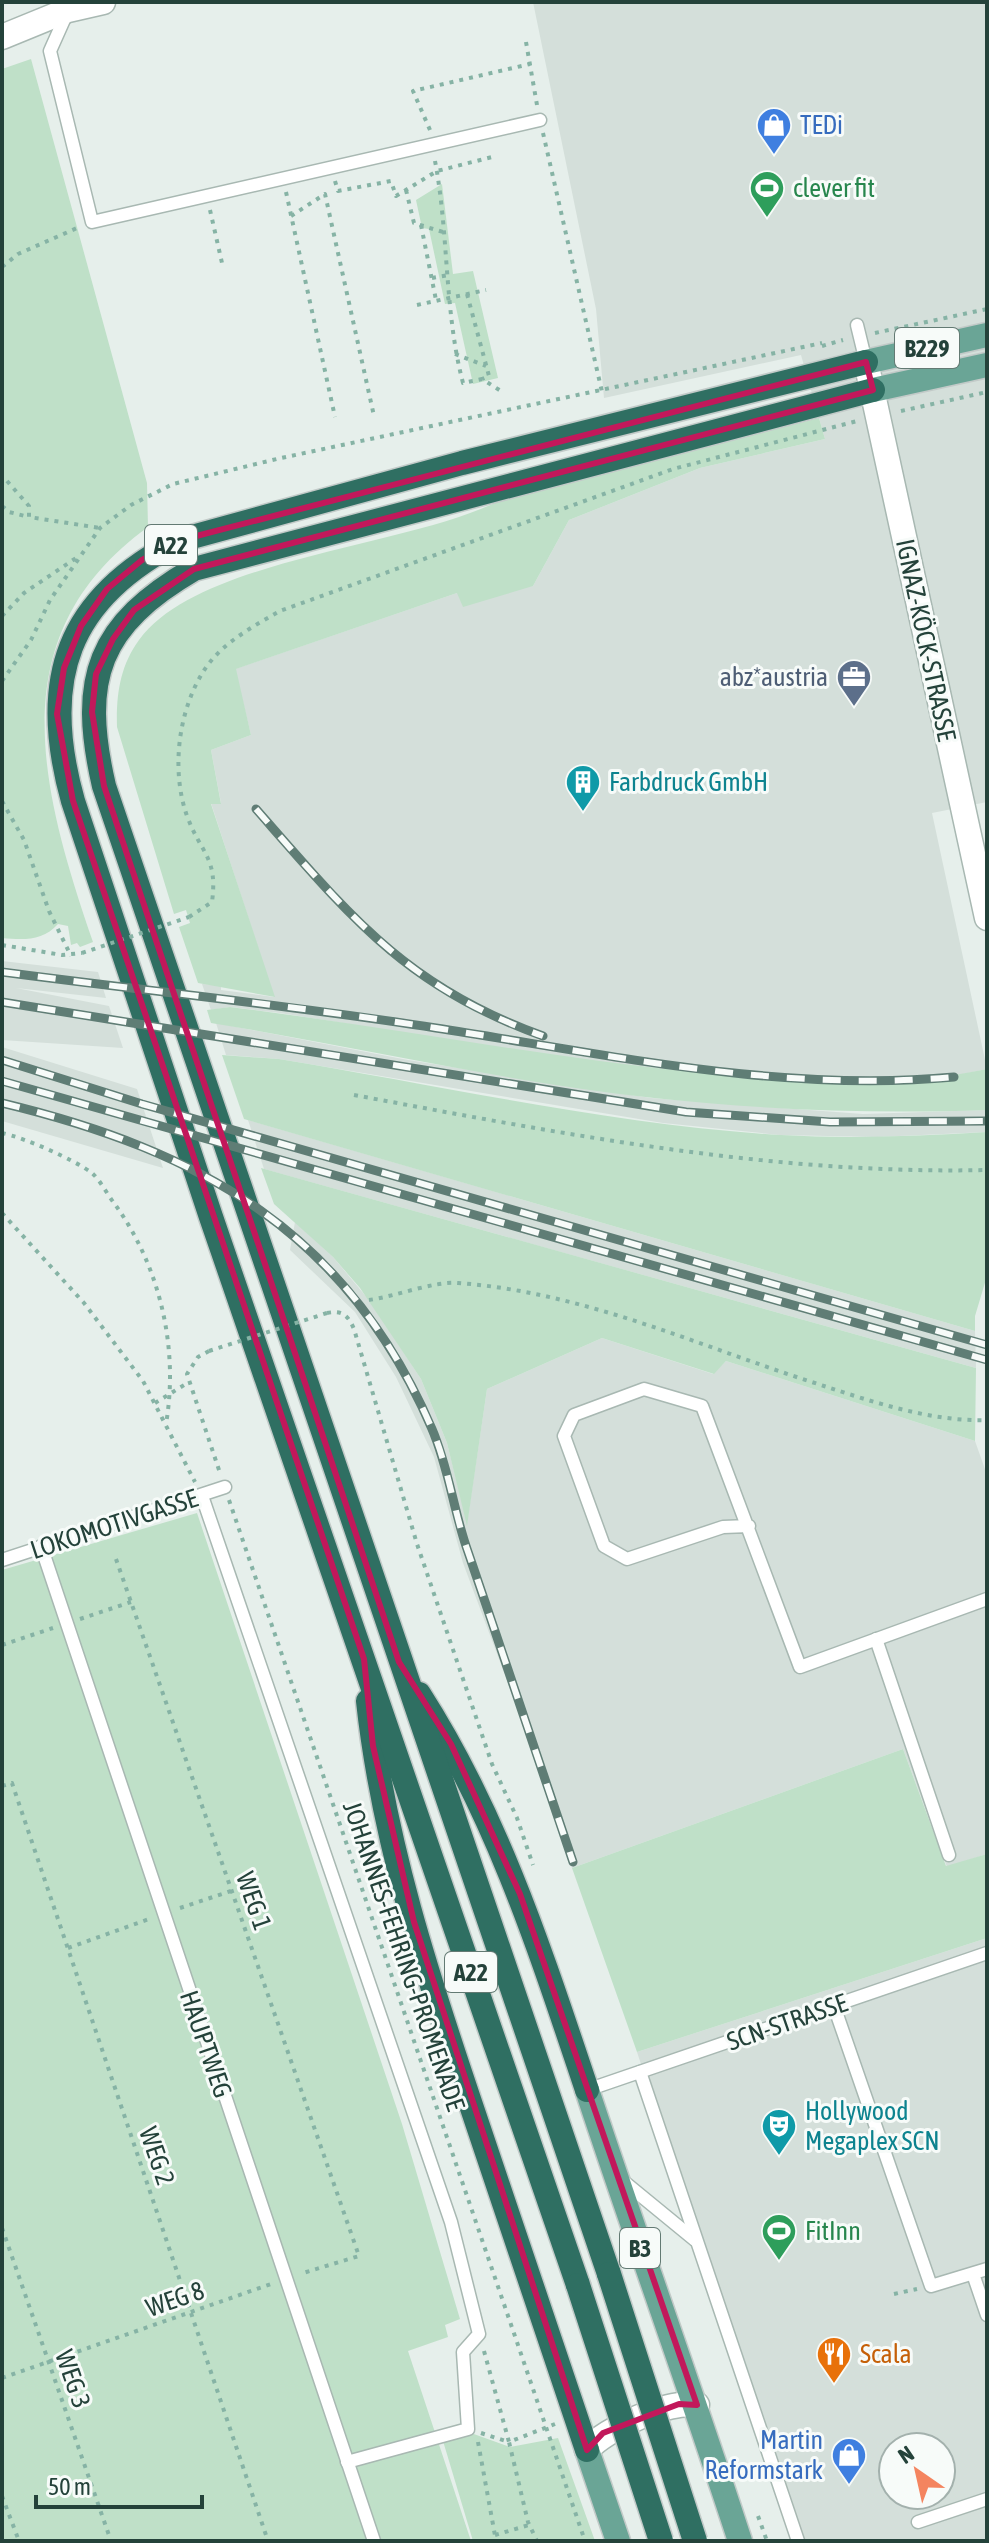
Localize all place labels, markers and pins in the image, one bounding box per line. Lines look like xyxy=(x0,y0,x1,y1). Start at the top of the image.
shop icon: TEDi xyxy=(755,106,793,156)
place label: TEDi xyxy=(800,110,843,140)
sports icon: clever fit xyxy=(748,169,786,219)
place label: clever fit xyxy=(793,173,875,203)
office icon: abz*austria xyxy=(835,658,873,708)
place label: abz*austria xyxy=(720,662,828,692)
building icon: Farbdruck GmbH xyxy=(564,763,602,813)
place label: Farbdruck GmbH xyxy=(609,767,768,797)
place label: Hollywood Megaplex SCN xyxy=(805,2096,940,2156)
theatre icon: Hollywood Megaplex SCN xyxy=(760,2107,798,2157)
sports icon: FitInn xyxy=(760,2212,798,2262)
place label: FitInn xyxy=(805,2216,861,2246)
restaurant icon: Scala xyxy=(815,2335,853,2385)
place label: Scala xyxy=(860,2339,912,2369)
place label: Martin Reformstark xyxy=(705,2425,823,2485)
shop icon: Martin Reformstark xyxy=(830,2436,868,2486)

